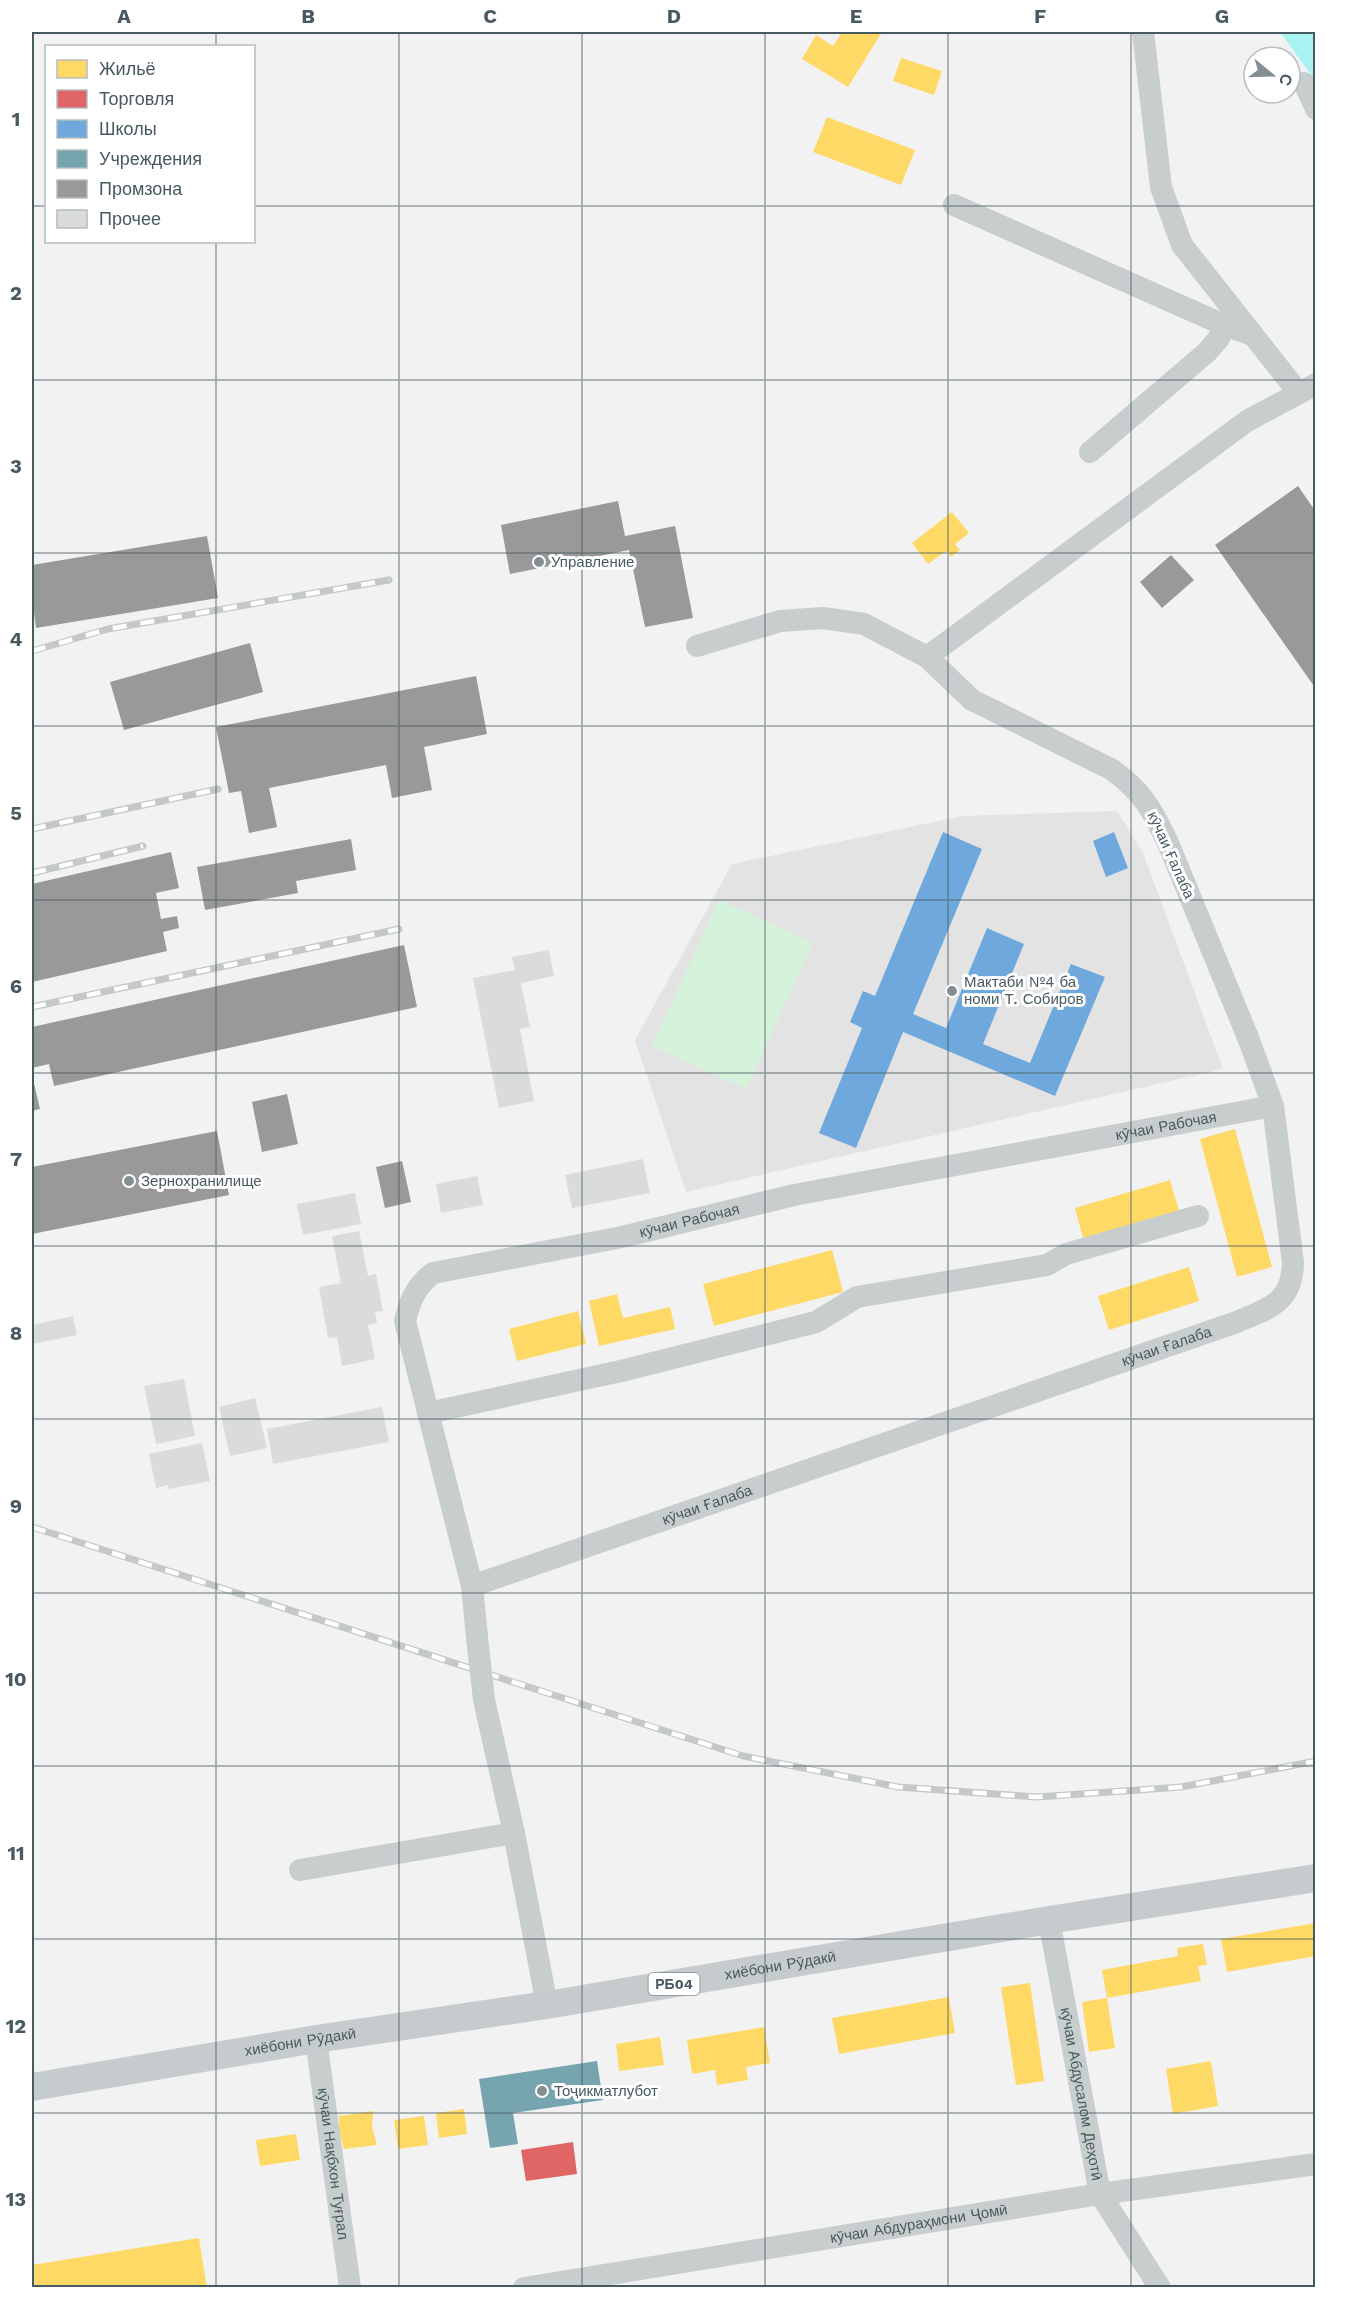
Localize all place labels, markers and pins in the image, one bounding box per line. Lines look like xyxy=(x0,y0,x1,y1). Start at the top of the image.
place label: Управление xyxy=(551,553,634,571)
marker: Управление xyxy=(532,555,546,569)
place label: Мактаби №4 ба номи Т. Собиров xyxy=(964,973,1084,1008)
marker: Мактаби №4 ба номи Т. Собиров xyxy=(945,984,959,998)
place label: Зернохранилище xyxy=(141,1172,262,1190)
marker: Зернохранилище xyxy=(122,1174,136,1188)
place label: Тоҷикматлубот xyxy=(554,2082,658,2100)
marker: Тоҷикматлубот xyxy=(535,2084,549,2098)

